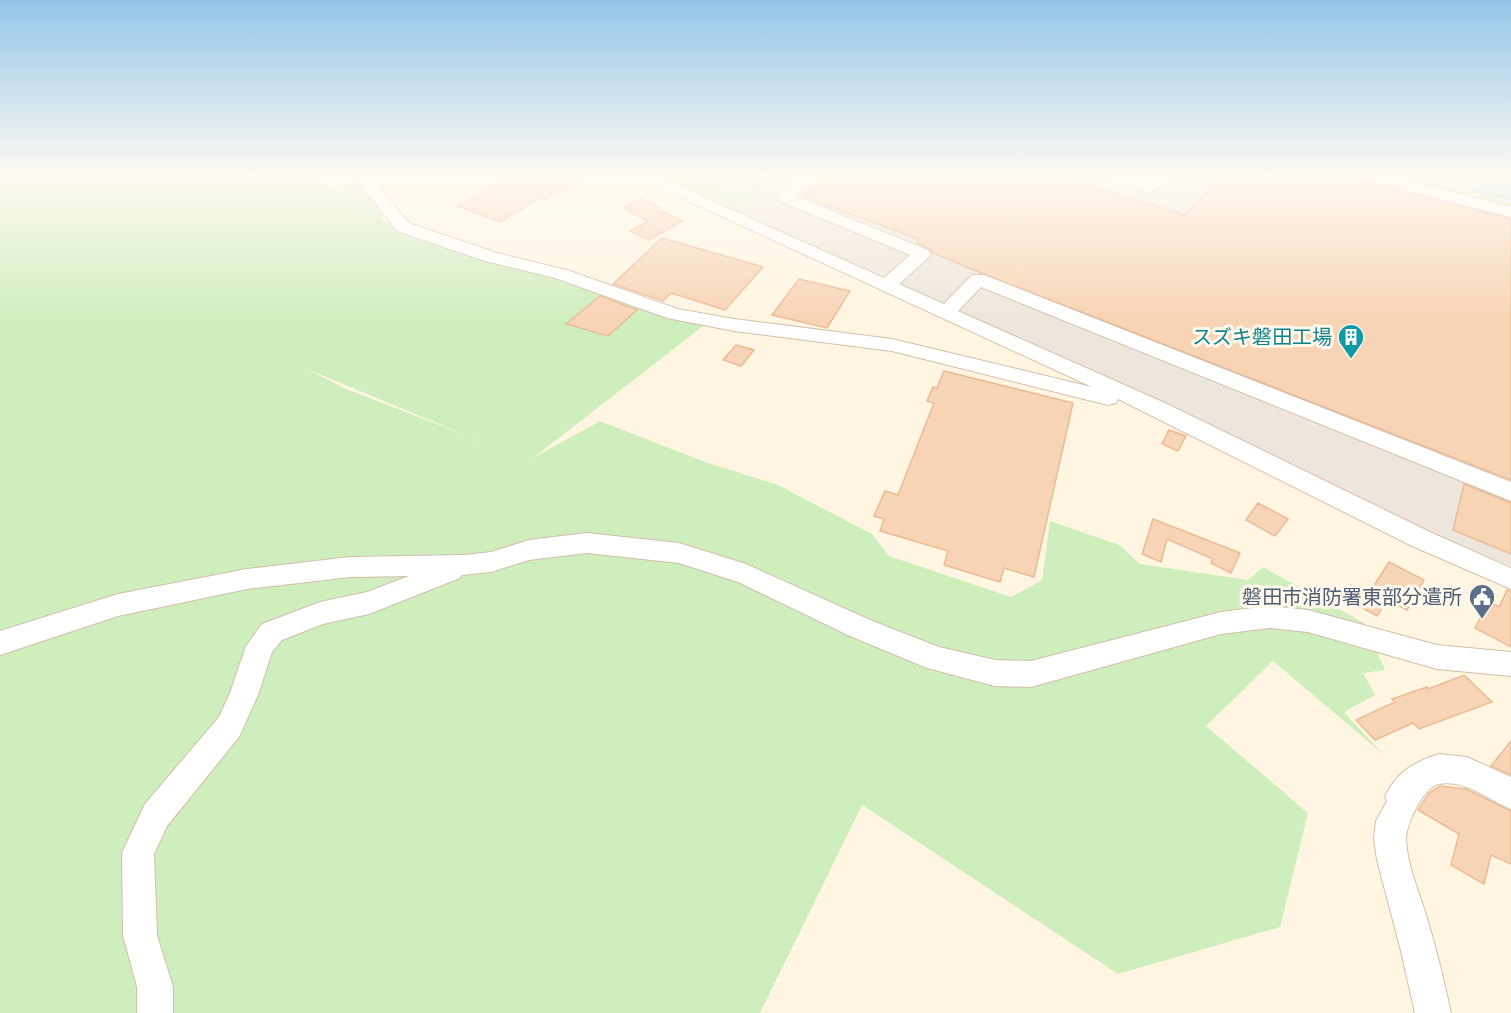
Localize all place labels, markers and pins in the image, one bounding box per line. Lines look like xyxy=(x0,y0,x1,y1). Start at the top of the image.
building icon: スズキ磐田工場 xyxy=(1336,322,1366,360)
place label: スズキ磐田工場 xyxy=(1192,326,1332,348)
public building icon: 磐田市消防署東部分遣所 xyxy=(1467,582,1497,620)
place label: 磐田市消防署東部分遣所 xyxy=(1242,586,1462,608)

